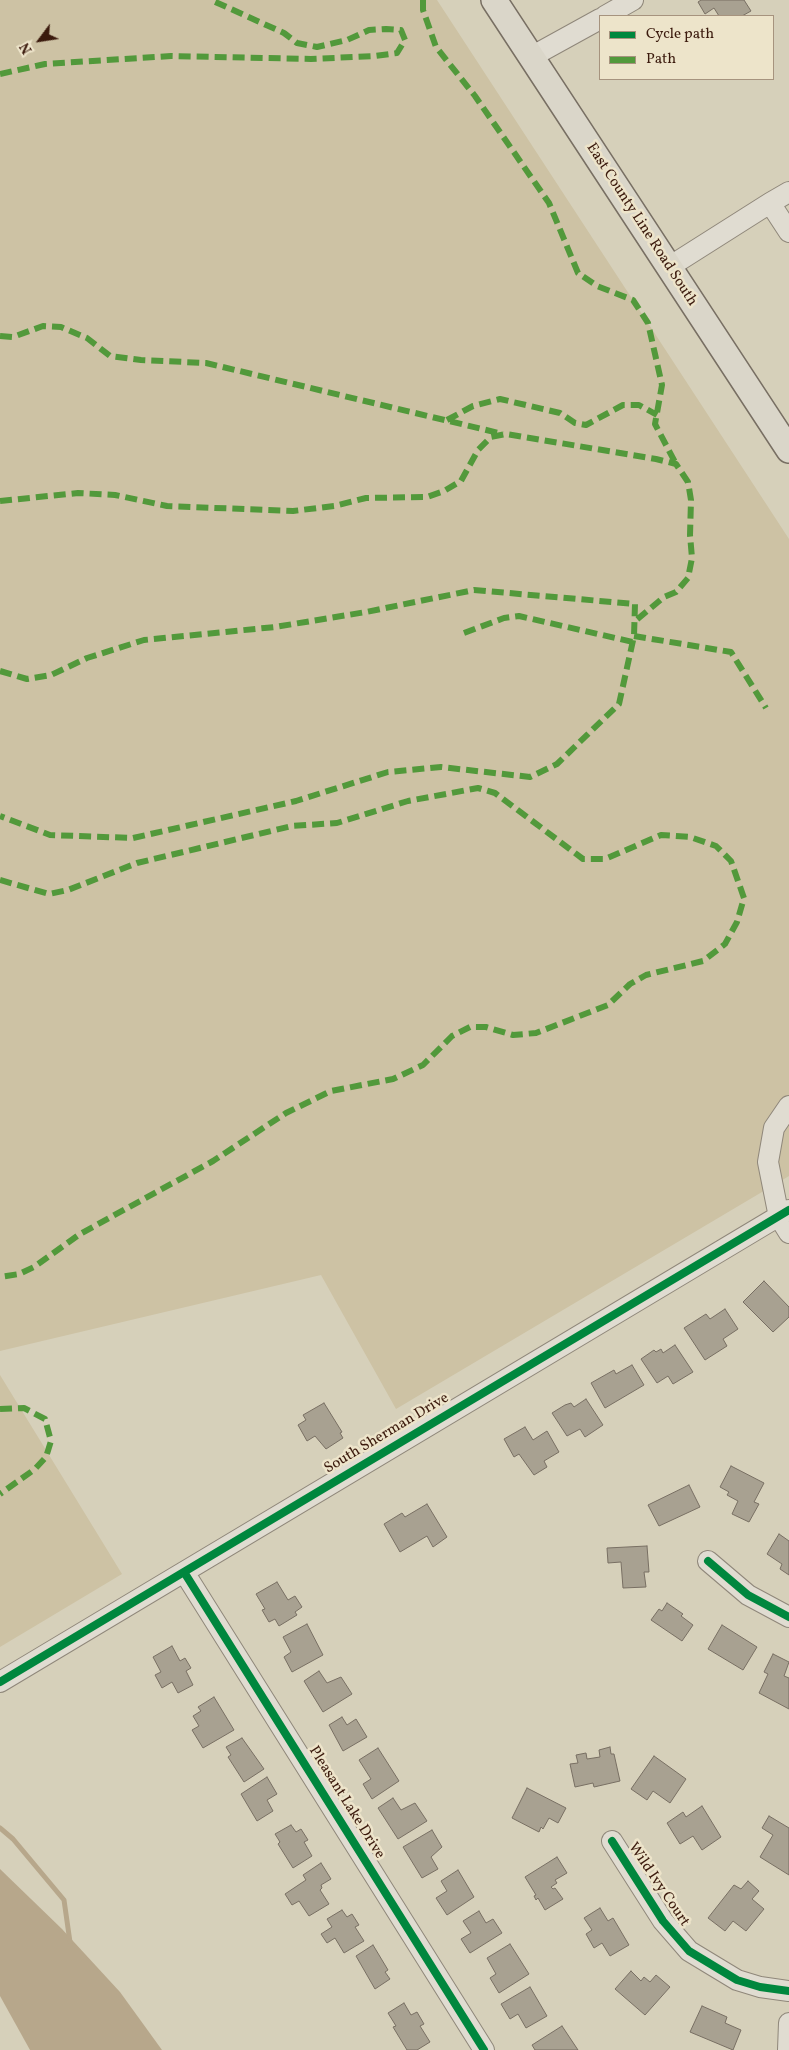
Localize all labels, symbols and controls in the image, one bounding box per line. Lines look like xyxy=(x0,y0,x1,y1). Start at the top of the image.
north arrow xyxy=(15,15,65,65)
legend xyxy=(599,15,774,80)
text: Cycle path xyxy=(646,24,714,45)
text: N xyxy=(16,39,37,57)
text: Path xyxy=(646,49,676,70)
street label: East County Line Road South xyxy=(582,140,700,310)
street label: South Sherman Drive xyxy=(322,1390,452,1478)
street label: Pleasant Lake Drive xyxy=(304,1743,388,1863)
street label: Wild Ivy Court xyxy=(623,1840,693,1930)

